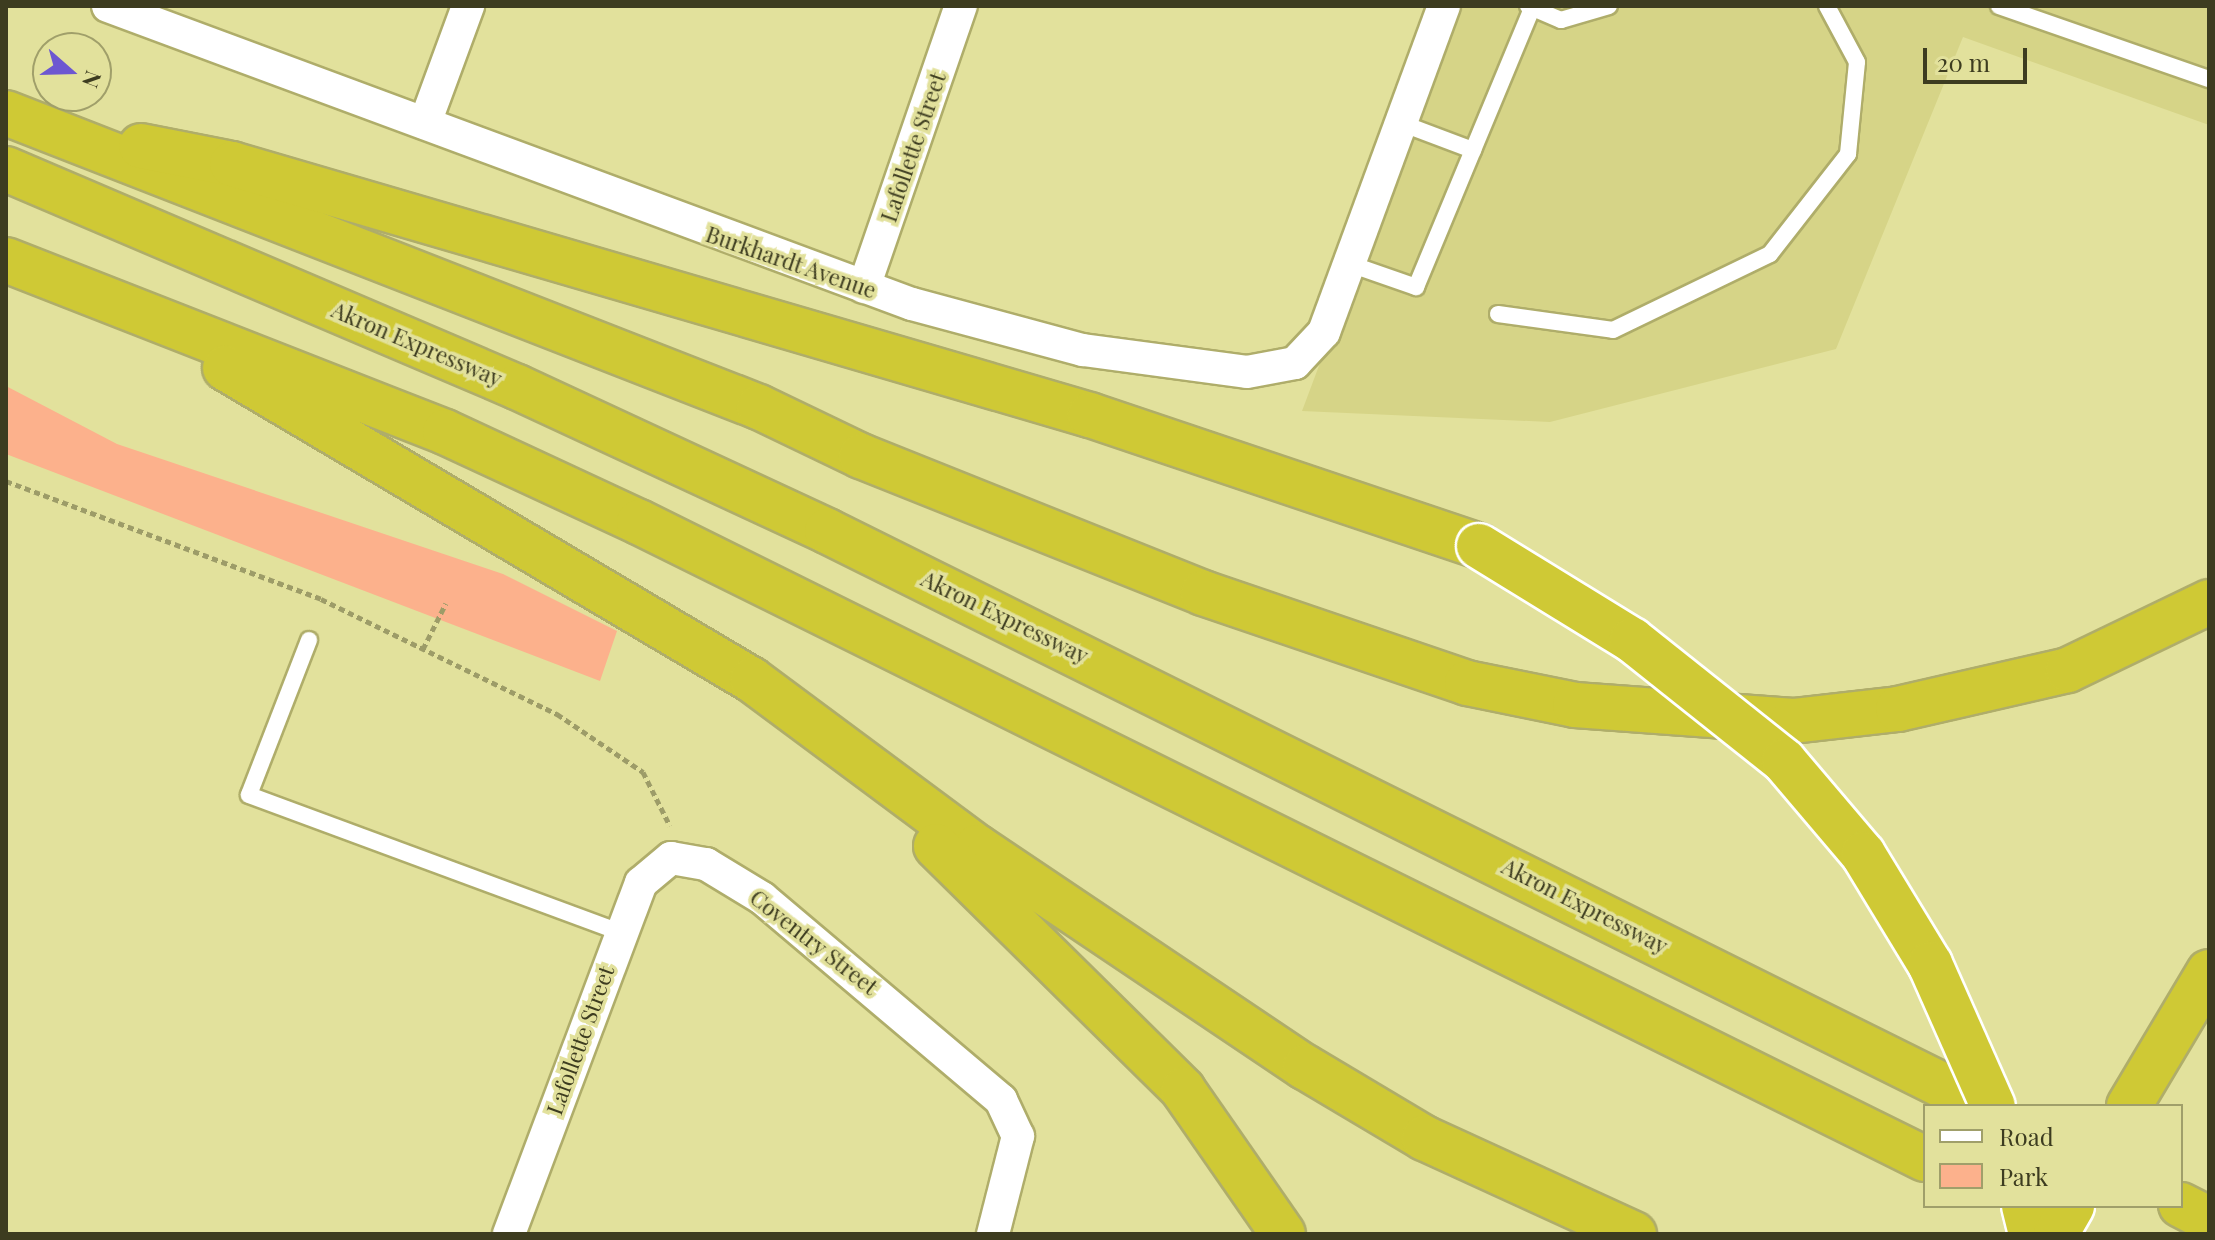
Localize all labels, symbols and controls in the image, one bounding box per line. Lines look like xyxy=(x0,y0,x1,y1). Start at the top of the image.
north arrow xyxy=(32,32,112,112)
scale bar xyxy=(1927,32,2031,82)
text: 20 m xyxy=(1937,46,1990,78)
text: N xyxy=(76,67,109,92)
street label: Lafollette Street xyxy=(875,69,951,225)
street label: Burkhardt Avenue xyxy=(702,220,880,304)
street label: Akron Expressway xyxy=(328,296,506,392)
street label: Akron Expressway xyxy=(917,565,1093,669)
street label: Akron Expressway xyxy=(1498,853,1672,959)
street label: Coventry Street xyxy=(745,884,883,1000)
street label: Lafollette Street xyxy=(541,962,619,1118)
legend xyxy=(1923,1104,2183,1208)
text: Road xyxy=(1999,1120,2054,1152)
text: Park xyxy=(1999,1160,2048,1192)

